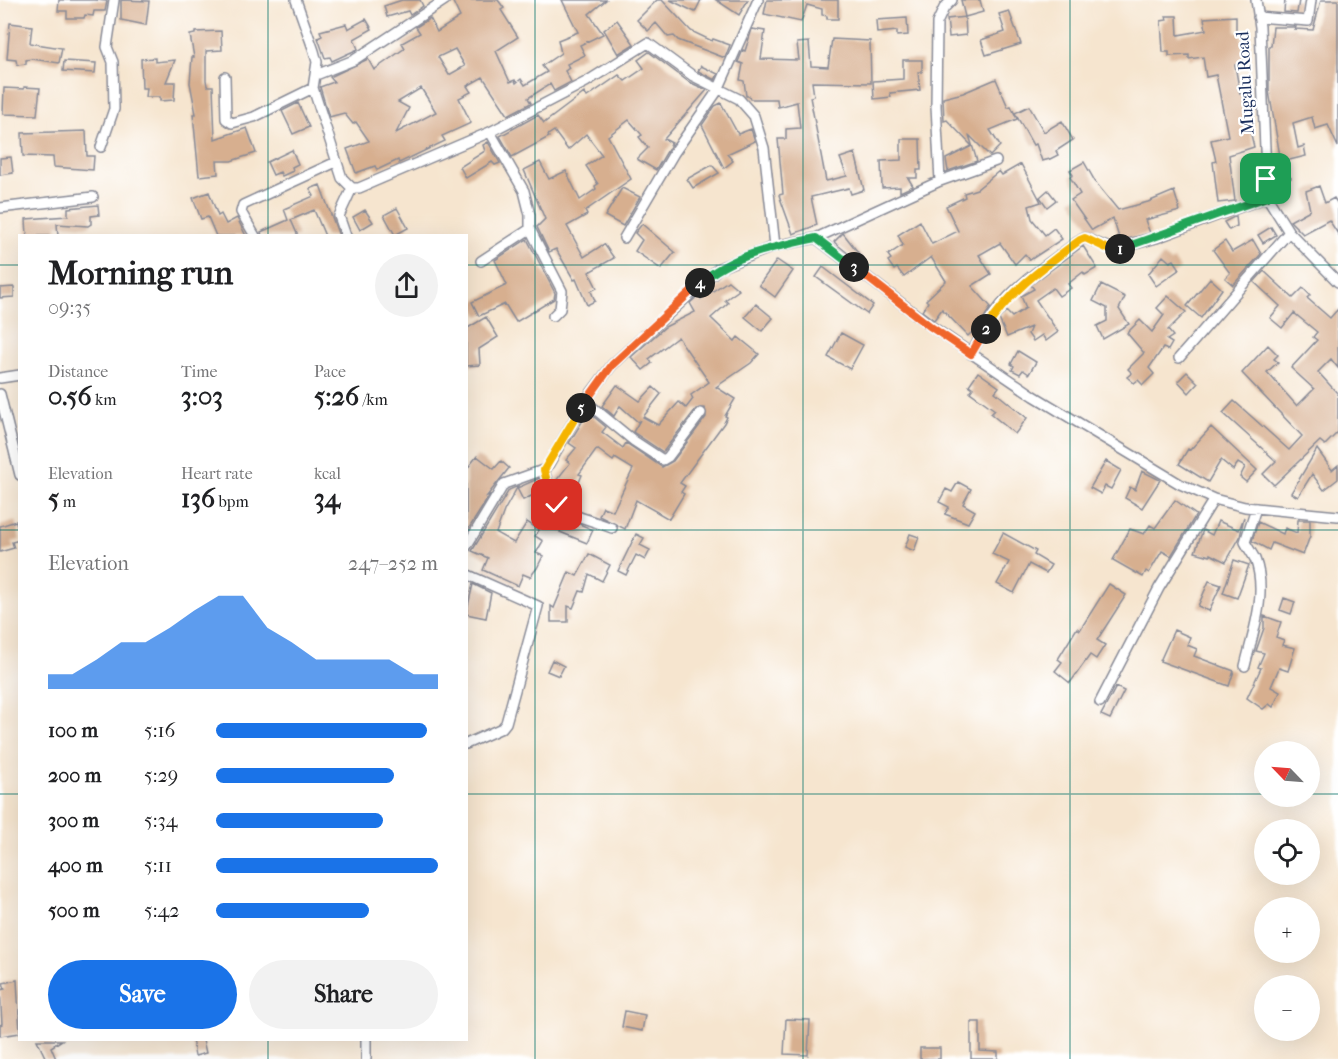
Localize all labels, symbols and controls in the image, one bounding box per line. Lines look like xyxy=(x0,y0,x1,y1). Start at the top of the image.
street label: Mugalu Road xyxy=(1232,31,1259,135)
pin xyxy=(1240,153,1291,204)
icon: arrive xyxy=(1249,162,1282,195)
pin: 1 xyxy=(1105,234,1135,264)
text: 1 xyxy=(1117,239,1123,258)
pin: 3 xyxy=(839,252,869,282)
text: Morning run xyxy=(48,254,233,293)
button: share xyxy=(375,254,438,317)
text: 3 xyxy=(851,257,857,276)
pin: 4 xyxy=(685,268,715,298)
text: 4 xyxy=(695,273,705,292)
text: 09:35 xyxy=(48,296,91,319)
pin: 2 xyxy=(971,314,1001,344)
text: 2 xyxy=(982,319,990,338)
text: Distance xyxy=(48,362,108,381)
text: Time xyxy=(181,362,217,381)
text: Pace xyxy=(314,362,346,381)
text: 0.56 xyxy=(48,381,92,412)
text: 3:03 xyxy=(181,381,223,412)
text: 5:26 xyxy=(314,381,359,412)
text: km xyxy=(92,390,117,409)
text: /km xyxy=(359,390,388,409)
pin: 5 xyxy=(566,393,596,423)
text: 5 xyxy=(578,398,584,417)
text: Elevation xyxy=(48,464,113,483)
text: Heart rate xyxy=(181,464,253,483)
text: kcal xyxy=(314,464,341,483)
pin xyxy=(531,479,582,530)
text: 5 xyxy=(48,483,59,514)
text: 136 xyxy=(181,483,215,514)
text: 34 xyxy=(314,483,340,514)
icon: check xyxy=(540,488,573,521)
text: m xyxy=(59,492,76,511)
text: bpm xyxy=(215,492,249,511)
text: Elevation xyxy=(48,552,129,575)
text: 247–252 m xyxy=(348,552,438,575)
text: 100 m xyxy=(48,719,98,742)
text: 5:16 xyxy=(144,719,175,742)
north arrow xyxy=(1254,741,1320,807)
map controls xyxy=(1254,741,1320,1041)
text: 200 m xyxy=(48,764,101,787)
text: 5:29 xyxy=(144,764,178,787)
text: 300 m xyxy=(48,809,99,832)
text: 5:34 xyxy=(144,809,178,832)
button: locate xyxy=(1254,819,1320,885)
text: 400 m xyxy=(48,854,103,877)
text: 5:11 xyxy=(144,854,172,877)
button: + xyxy=(1254,897,1320,963)
text: 500 m xyxy=(48,899,100,922)
text: 5:42 xyxy=(144,899,180,922)
button: Save xyxy=(48,960,237,1029)
button: Share xyxy=(249,960,438,1029)
button: − xyxy=(1254,975,1320,1041)

